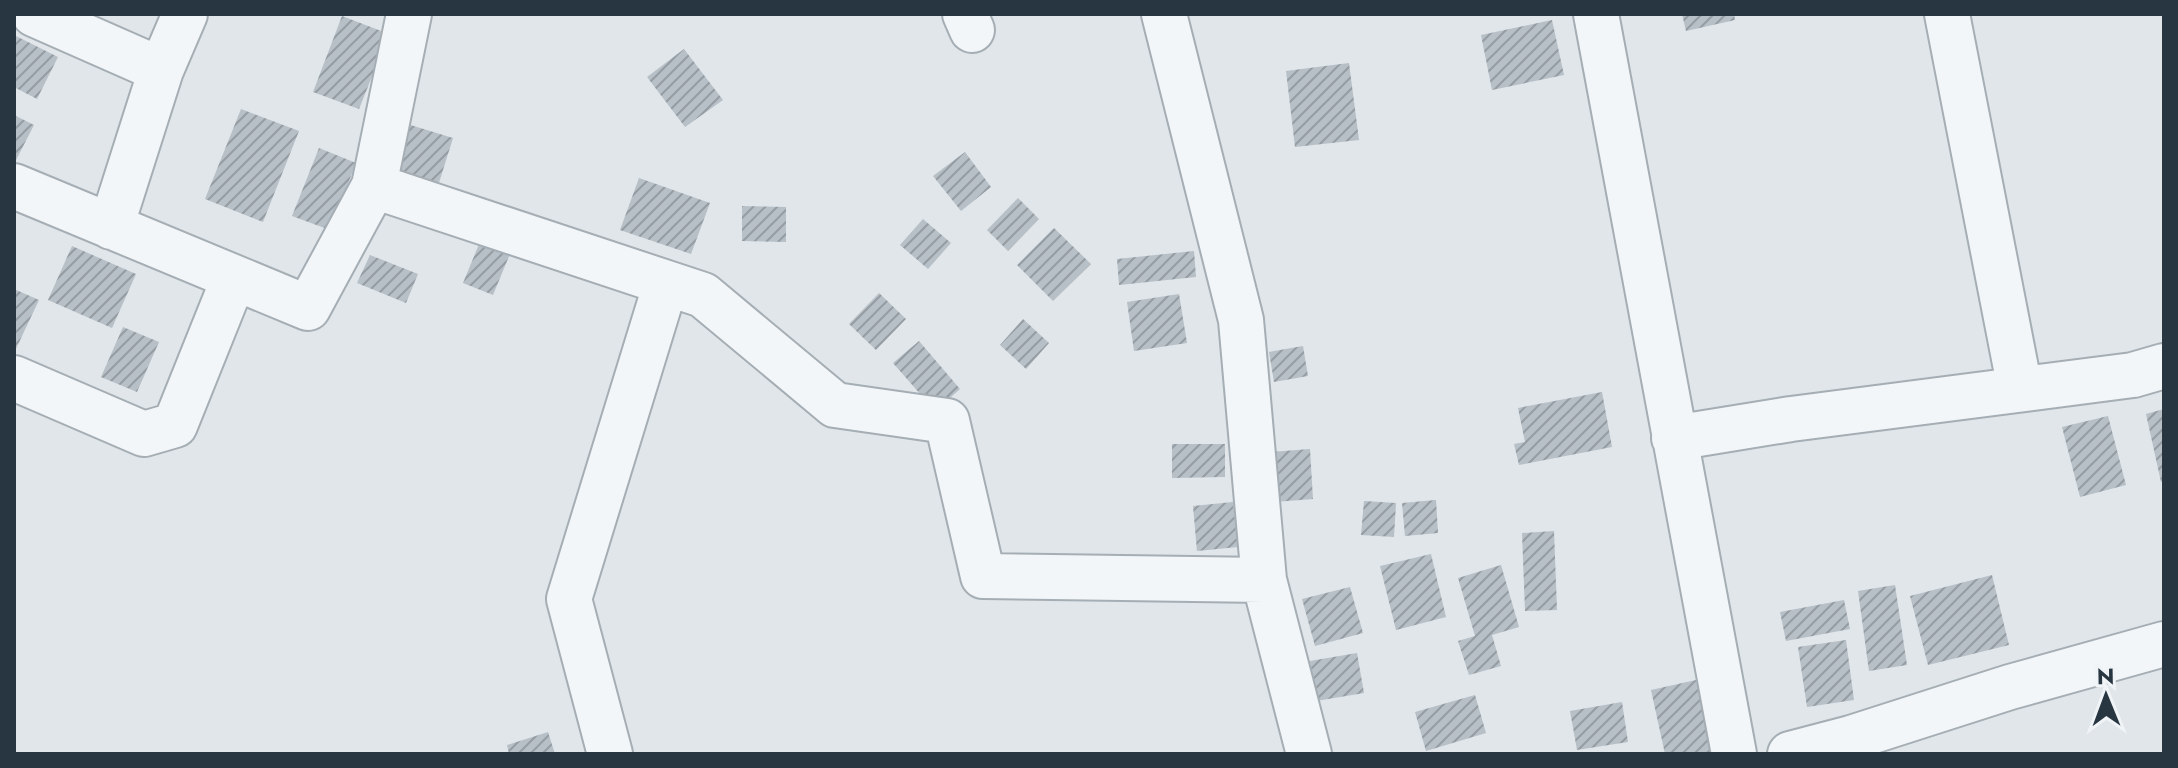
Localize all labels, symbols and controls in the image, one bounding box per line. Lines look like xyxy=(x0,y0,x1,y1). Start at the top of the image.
north arrow xyxy=(2066,656,2146,736)
text: N xyxy=(2097,660,2115,692)

